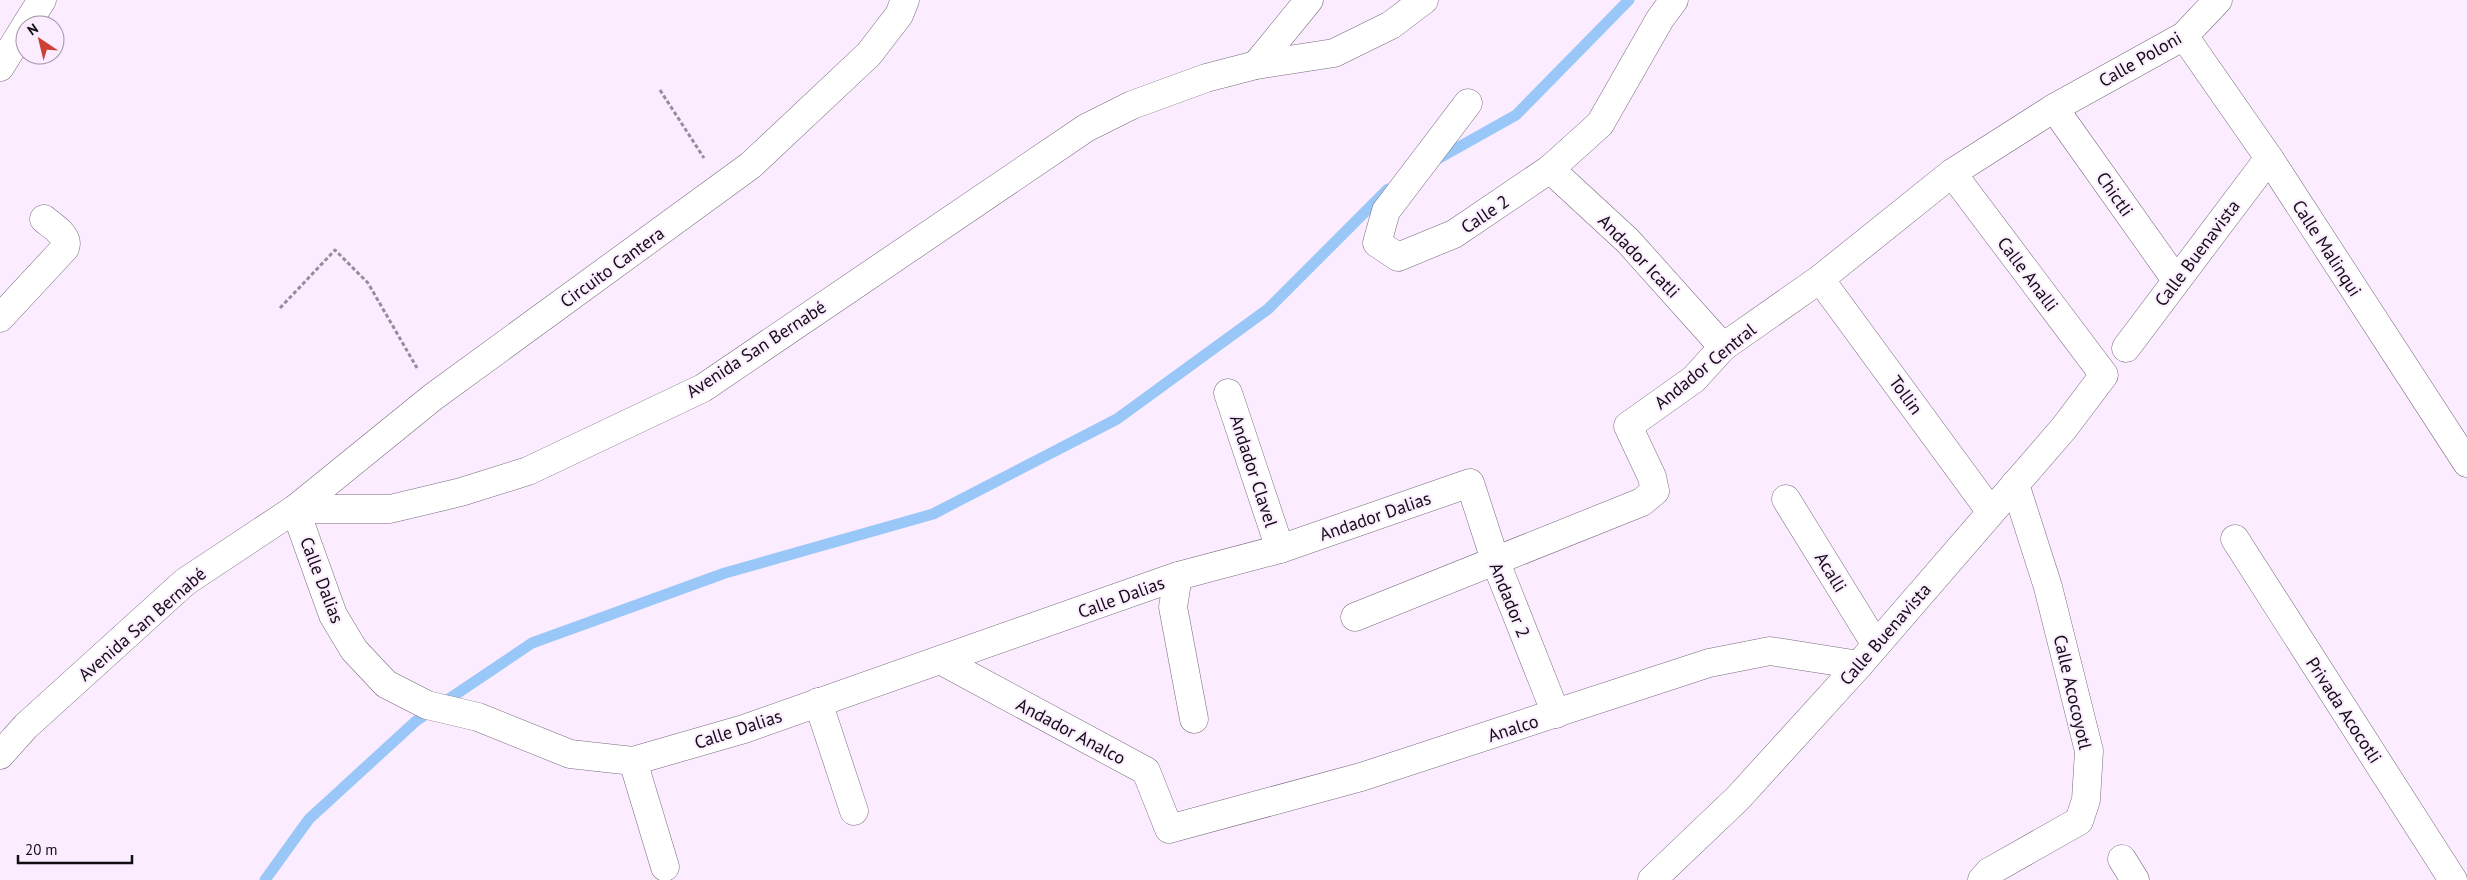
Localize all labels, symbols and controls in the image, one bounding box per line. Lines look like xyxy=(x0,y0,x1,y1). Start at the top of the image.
north arrow xyxy=(15,15,65,65)
text: N xyxy=(24,19,41,39)
street label: Calle Poloni xyxy=(2094,26,2186,92)
street label: Chictli xyxy=(2091,167,2139,221)
street label: Calle 2 xyxy=(1457,190,1513,238)
street label: Calle Buenavista xyxy=(2149,195,2245,311)
street label: Calle Malinqui xyxy=(2287,195,2367,301)
street label: Andador Icatli xyxy=(1593,209,1685,303)
street label: Circuito Cantera xyxy=(555,222,669,312)
street label: Calle Analli xyxy=(1993,232,2063,316)
street label: Avenida San Bernabé xyxy=(682,295,830,403)
street label: Andador Central xyxy=(1649,317,1761,414)
street label: Tollin xyxy=(1884,371,1928,419)
street label: Andador Clavel xyxy=(1225,412,1283,531)
street label: Andador Dalias xyxy=(1316,486,1434,546)
street label: Calle Dalias xyxy=(295,534,349,626)
street label: Acalli xyxy=(1810,548,1852,596)
street label: Andador 2 xyxy=(1485,559,1535,641)
street label: Avenida San Bernabé xyxy=(73,562,211,686)
street label: Calle Dalias xyxy=(1074,571,1168,623)
street label: Calle Buenavista xyxy=(1834,578,1936,690)
street label: Calle Acocoyotl xyxy=(2049,633,2098,752)
street label: Privada Acocotli xyxy=(2301,653,2387,767)
street label: Andador Analco xyxy=(1012,693,1130,769)
street label: Calle Dalias xyxy=(691,704,785,754)
street label: Analco xyxy=(1485,709,1541,747)
scale bar xyxy=(18,832,131,864)
text: 20 m xyxy=(25,840,58,859)

